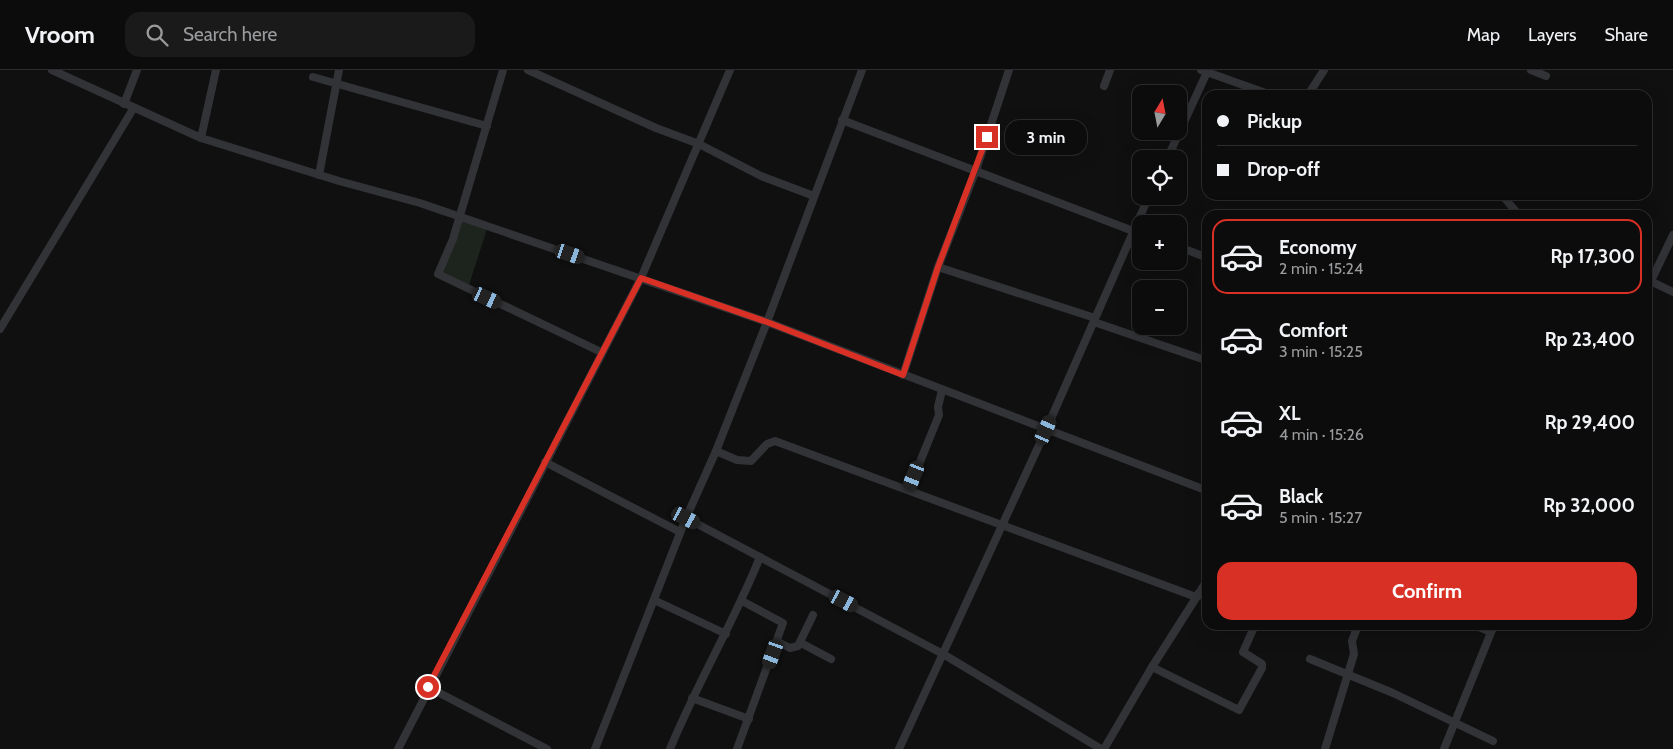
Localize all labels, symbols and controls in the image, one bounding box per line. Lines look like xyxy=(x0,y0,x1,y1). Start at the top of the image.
search box xyxy=(125,12,475,57)
text: Vroom xyxy=(25,20,95,49)
icon: search xyxy=(143,21,171,49)
text: Search here xyxy=(183,23,277,46)
text: Map xyxy=(1467,24,1500,46)
text: Layers xyxy=(1528,24,1577,46)
text: Share xyxy=(1605,24,1648,46)
north arrow xyxy=(1132,85,1188,140)
map controls xyxy=(1132,85,1187,335)
text: Pickup xyxy=(1247,110,1302,133)
callout: 3 min xyxy=(1004,120,1087,154)
route end xyxy=(976,126,998,148)
text: 3 min xyxy=(1027,128,1065,147)
button: locate xyxy=(1132,150,1187,205)
text: Drop-off xyxy=(1247,158,1320,181)
button: + xyxy=(1132,215,1187,270)
icon: car xyxy=(1219,234,1264,279)
text: Economy xyxy=(1279,236,1357,259)
car xyxy=(553,242,586,266)
text: Rp 17,300 xyxy=(1551,245,1635,268)
text: 2 min · 15:24 xyxy=(1279,259,1363,278)
button: − xyxy=(1132,280,1187,335)
car xyxy=(470,285,503,311)
icon: car xyxy=(1219,317,1264,362)
text: Comfort xyxy=(1279,319,1348,342)
text: Rp 23,400 xyxy=(1545,328,1635,351)
text: 3 min · 15:25 xyxy=(1279,342,1363,361)
icon: car xyxy=(1219,400,1264,445)
text: XL xyxy=(1279,402,1300,425)
text: Rp 29,400 xyxy=(1545,411,1635,434)
car xyxy=(1033,413,1058,447)
text: 4 min · 15:26 xyxy=(1279,425,1364,444)
car xyxy=(901,459,926,493)
icon: car xyxy=(1219,483,1264,528)
text: Black xyxy=(1279,485,1323,508)
text: Rp 32,000 xyxy=(1543,494,1635,517)
car xyxy=(669,504,702,532)
text: 5 min · 15:27 xyxy=(1279,508,1362,527)
button: Confirm xyxy=(1217,562,1637,620)
car xyxy=(827,587,860,615)
car xyxy=(760,637,785,671)
route start xyxy=(417,676,439,698)

